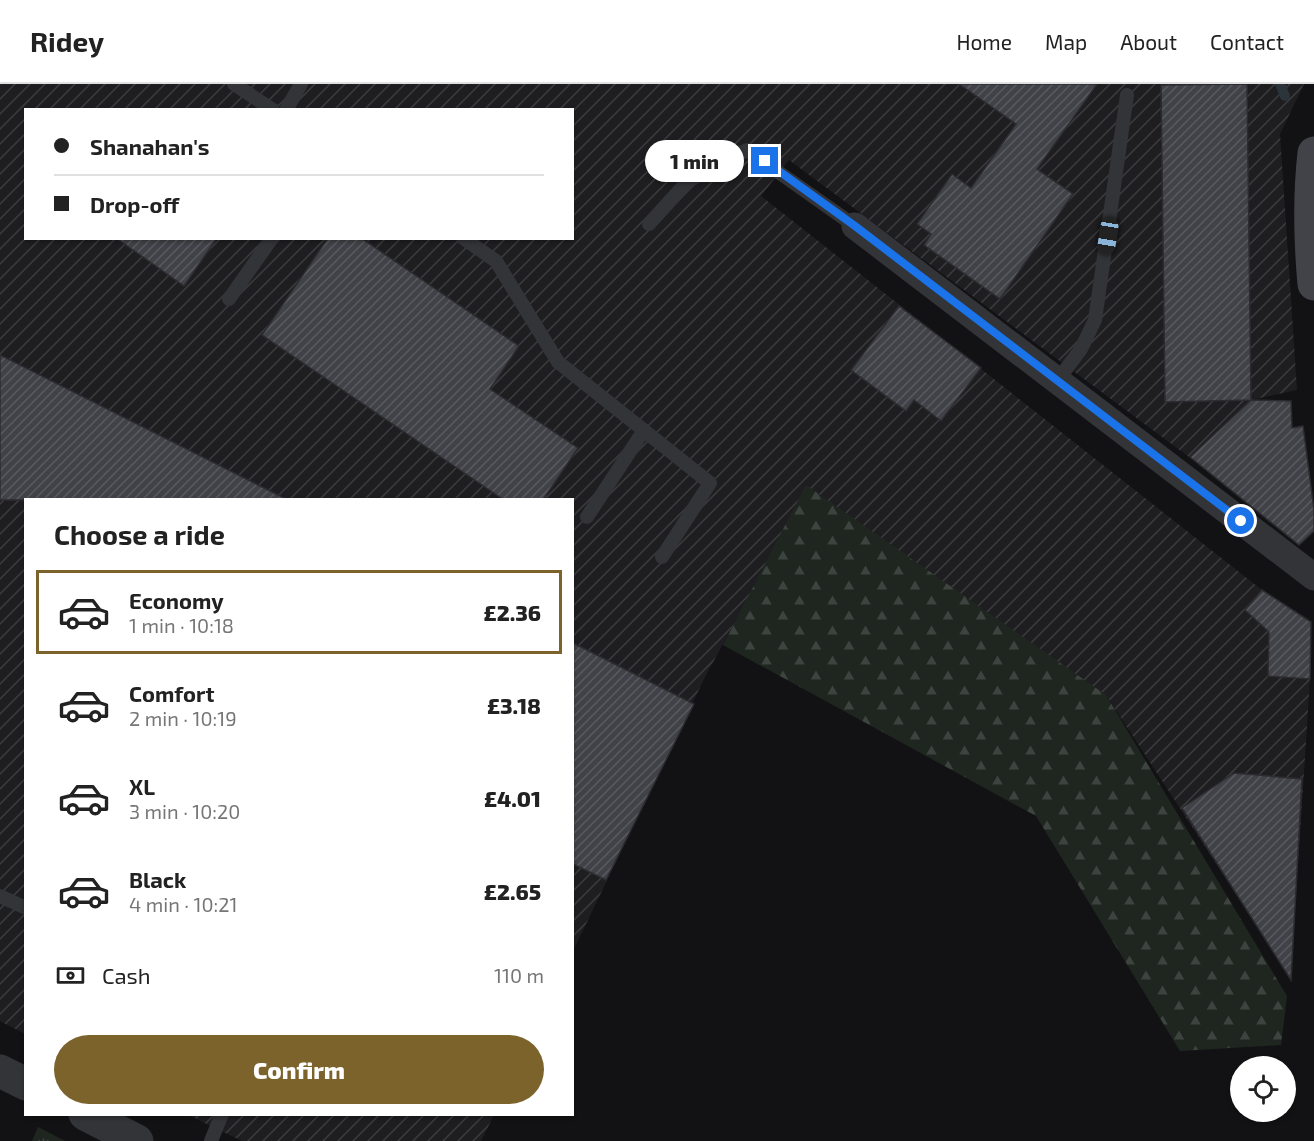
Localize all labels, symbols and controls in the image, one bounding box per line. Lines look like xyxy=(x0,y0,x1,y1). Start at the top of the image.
text: Ridey xyxy=(30,24,104,58)
text: Home xyxy=(956,29,1012,54)
text: Map xyxy=(1045,29,1087,54)
text: About xyxy=(1120,29,1177,54)
text: Contact xyxy=(1210,29,1284,54)
text: Shanahan's xyxy=(90,133,210,159)
callout: 1 min xyxy=(645,140,744,182)
route end xyxy=(751,147,778,174)
text: 1 min xyxy=(670,149,719,173)
text: Drop-off xyxy=(90,191,179,217)
car xyxy=(1096,217,1120,255)
route start xyxy=(1227,507,1254,534)
text: Choose a ride xyxy=(54,518,225,550)
icon: car xyxy=(57,585,111,639)
text: Economy xyxy=(129,587,224,613)
text: £2.36 xyxy=(484,599,541,625)
text: 1 min · 10:18 xyxy=(129,613,234,637)
icon: car xyxy=(57,678,111,732)
text: Comfort xyxy=(129,680,214,706)
text: £3.18 xyxy=(487,692,541,718)
text: 2 min · 10:19 xyxy=(129,706,237,730)
icon: car xyxy=(57,771,111,825)
text: XL xyxy=(129,773,155,799)
text: £4.01 xyxy=(484,785,541,811)
text: 3 min · 10:20 xyxy=(129,799,240,823)
icon: car xyxy=(57,864,111,918)
text: Black xyxy=(129,866,186,892)
text: £2.65 xyxy=(484,878,541,904)
text: 4 min · 10:21 xyxy=(129,892,237,916)
icon: cash xyxy=(54,959,87,992)
text: Cash xyxy=(102,962,151,988)
text: 110 m xyxy=(494,963,544,987)
button: Confirm xyxy=(54,1035,544,1104)
map controls xyxy=(1230,1056,1296,1122)
button: locate xyxy=(1230,1056,1296,1122)

